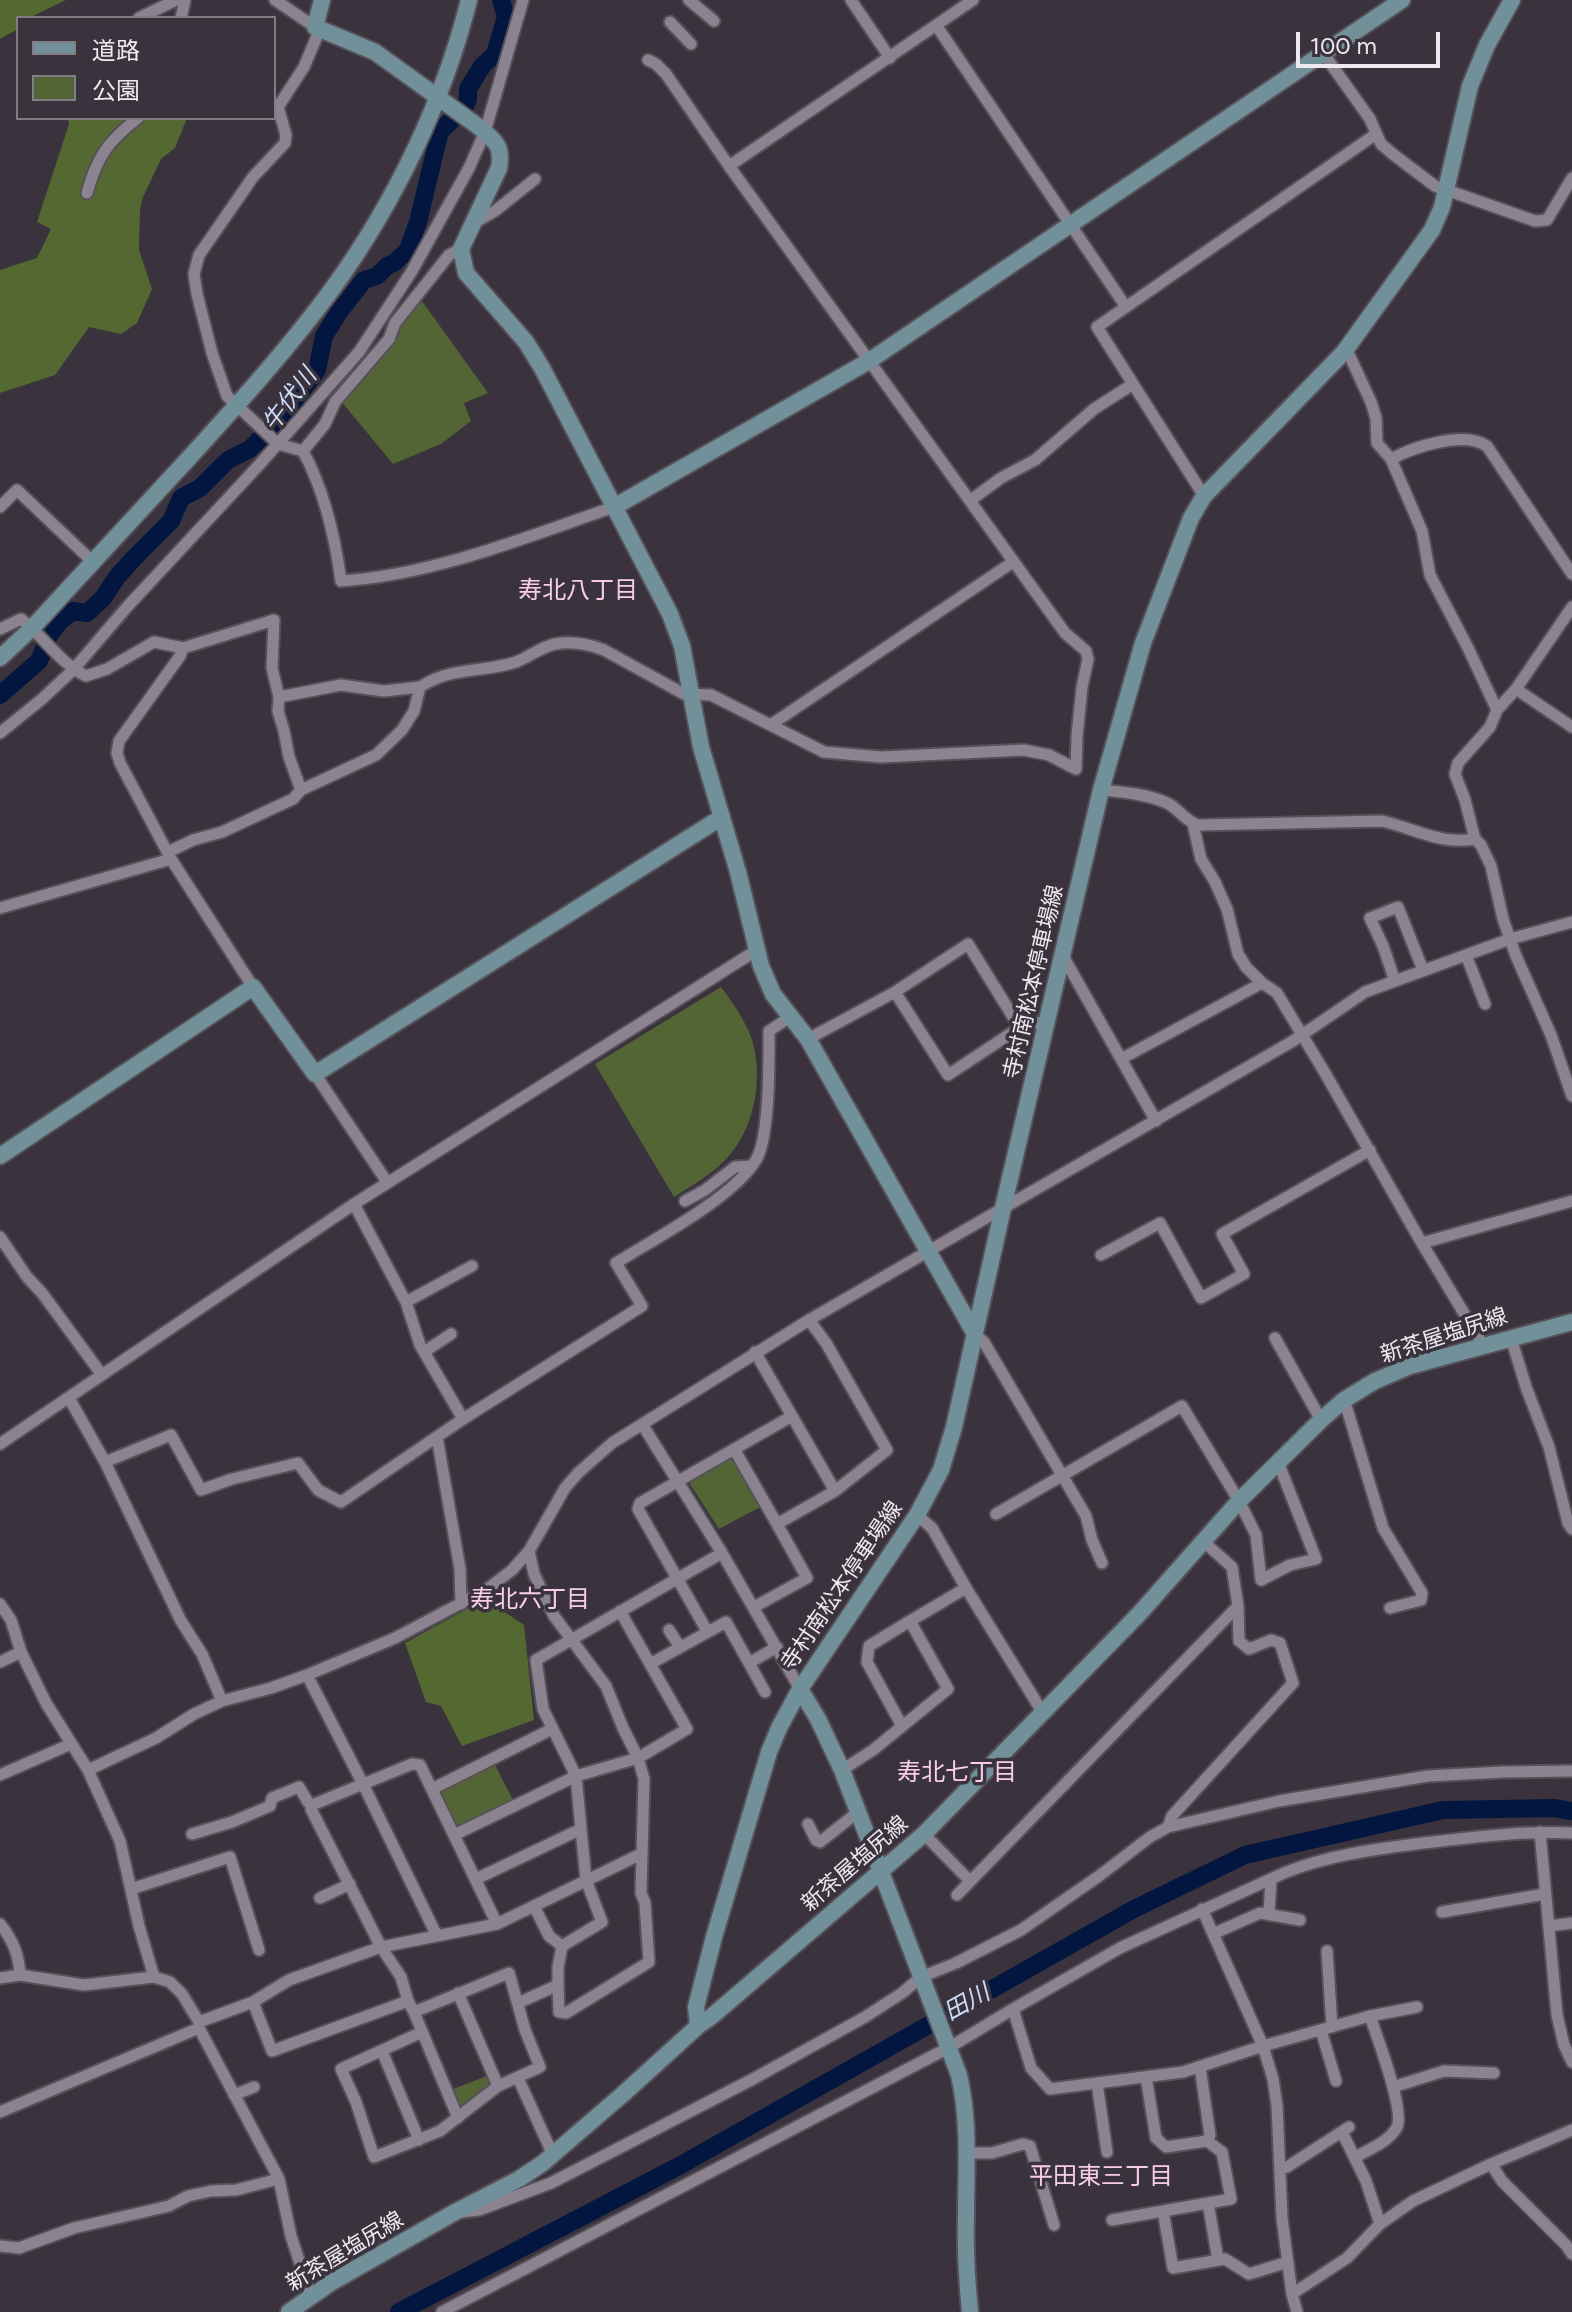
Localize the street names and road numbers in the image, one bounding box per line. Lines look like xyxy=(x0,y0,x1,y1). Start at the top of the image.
street label: 寺村南松本停車場線 xyxy=(999,883,1069,1081)
street label: 新茶屋塩尻線 xyxy=(1377,1303,1511,1369)
street label: 寺村南松本停車場線 xyxy=(776,1497,908,1675)
street label: 新茶屋塩尻線 xyxy=(797,1811,913,1917)
street label: 新茶屋塩尻線 xyxy=(282,2207,408,2297)

